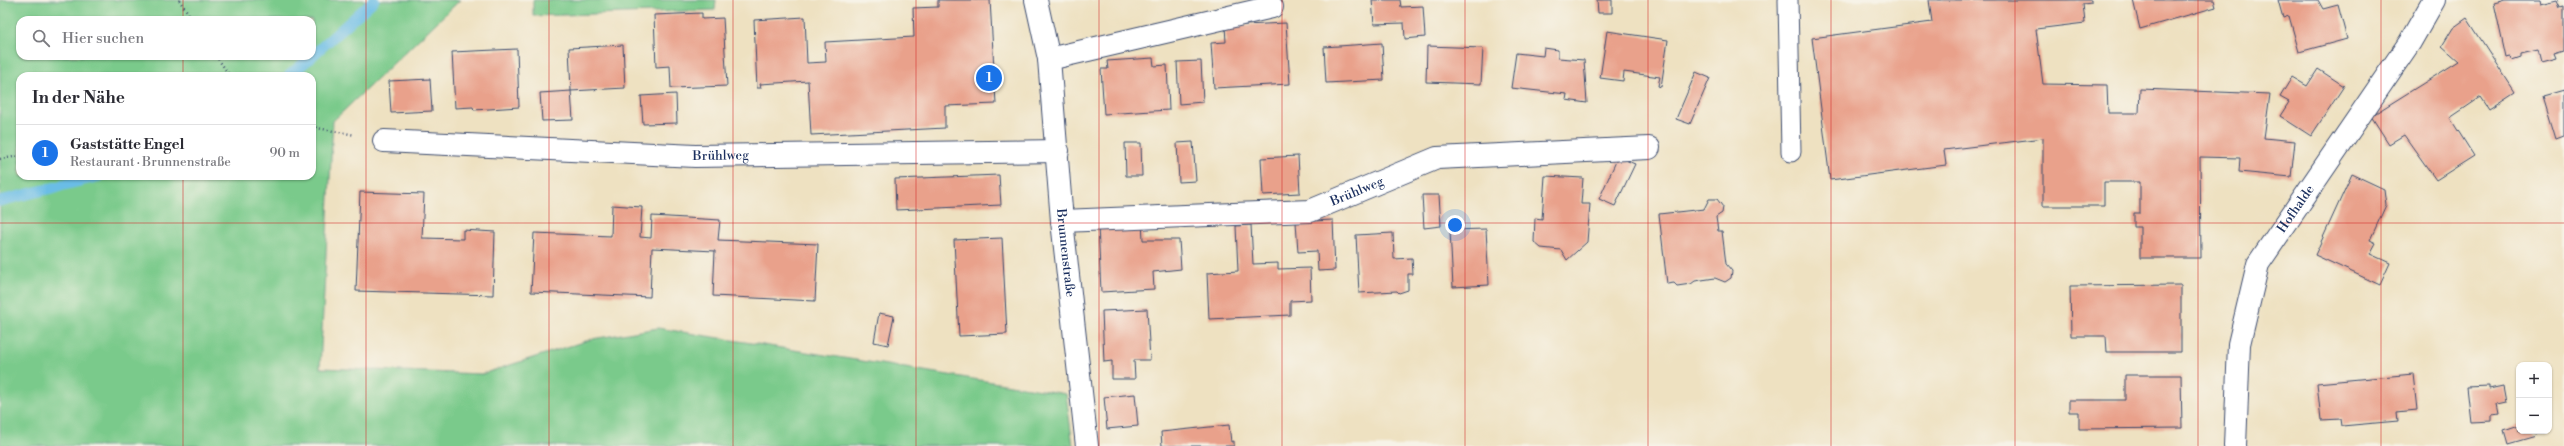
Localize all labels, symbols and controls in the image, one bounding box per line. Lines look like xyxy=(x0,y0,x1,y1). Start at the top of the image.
search box xyxy=(16,16,316,60)
icon: search xyxy=(30,27,52,49)
text: Hier suchen xyxy=(62,29,144,48)
pin: 1 xyxy=(976,63,1002,93)
text: In der Nähe xyxy=(32,87,125,109)
text: Gaststätte Engel xyxy=(70,135,185,154)
text: 1 xyxy=(42,145,48,161)
text: 90 m xyxy=(269,145,300,161)
street label: Brühlweg xyxy=(691,147,749,164)
text: Restaurant · Brunnenstraße xyxy=(70,154,231,170)
street label: Brühlweg xyxy=(1327,173,1386,210)
street label: Hofhalde xyxy=(2274,182,2318,236)
street label: Brunnenstraße xyxy=(1053,207,1078,298)
your location xyxy=(1445,215,1465,235)
map controls xyxy=(2516,362,2552,434)
button: + xyxy=(2516,362,2552,398)
button: − xyxy=(2516,398,2552,434)

